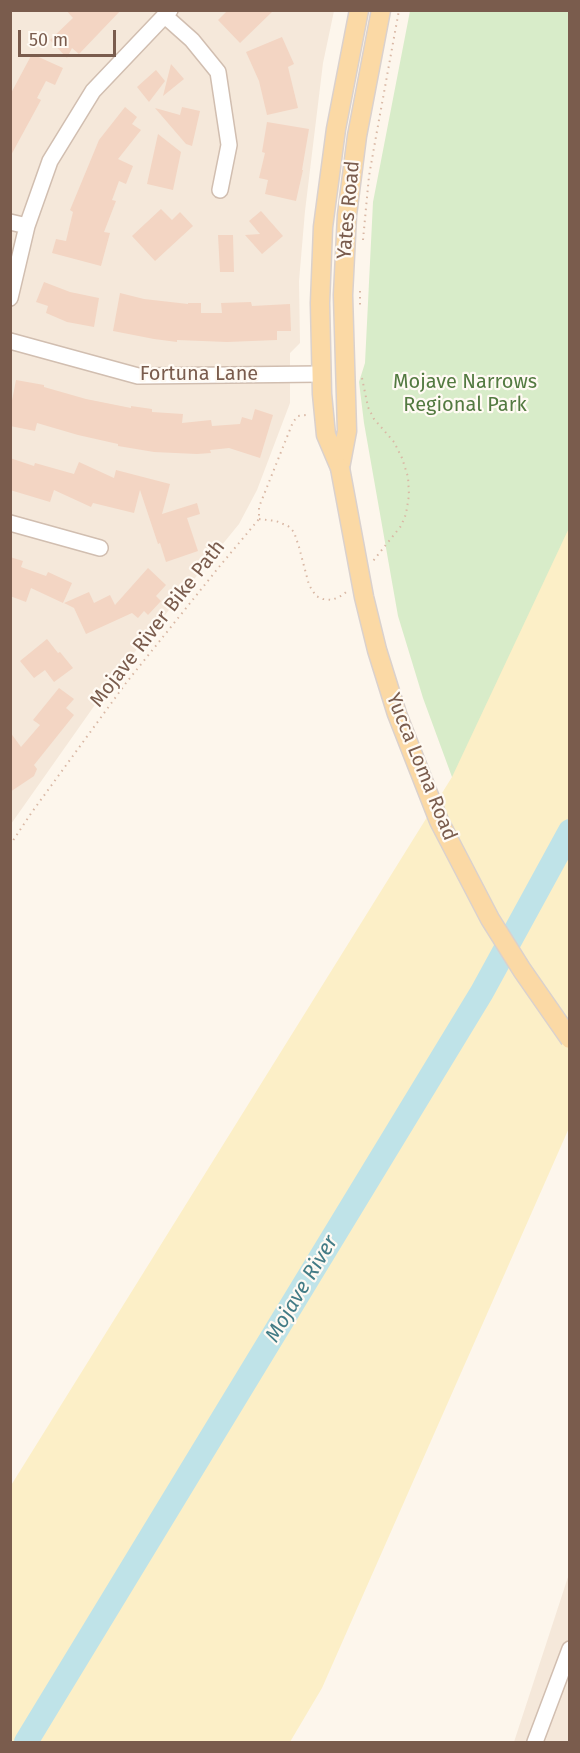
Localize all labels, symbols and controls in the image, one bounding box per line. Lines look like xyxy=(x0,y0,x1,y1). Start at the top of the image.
scale bar xyxy=(21,18,118,56)
text: 50 m xyxy=(29,29,68,51)
street label: Yates Road xyxy=(333,160,365,260)
street label: Fortuna Lane xyxy=(140,362,258,386)
park label: Mojave Narrows Regional Park xyxy=(393,370,537,417)
street label: Mojave River Bike Path xyxy=(85,536,231,712)
street label: Yucca Loma Road xyxy=(380,690,462,844)
water label: Mojave River xyxy=(260,1231,344,1347)

